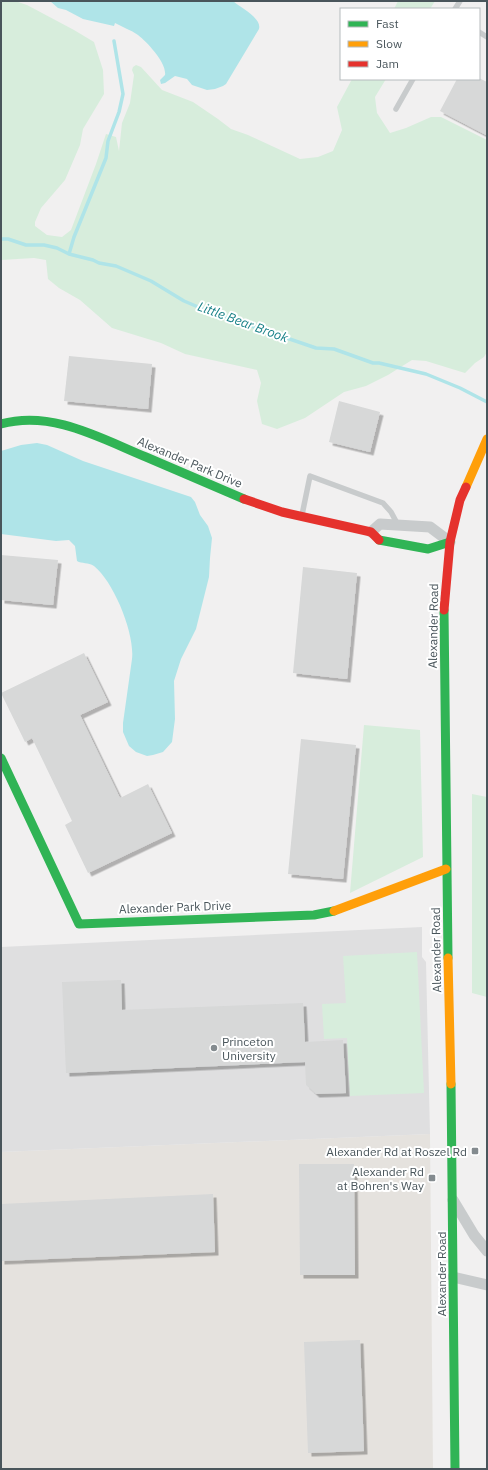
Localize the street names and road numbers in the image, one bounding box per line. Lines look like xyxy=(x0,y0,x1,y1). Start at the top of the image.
street label: Alexander Park Drive xyxy=(135,433,245,491)
street label: Alexander Road xyxy=(425,583,441,669)
street label: Alexander Park Drive xyxy=(119,898,232,916)
street label: Alexander Road xyxy=(428,907,444,993)
street label: Alexander Road xyxy=(434,1231,449,1317)

